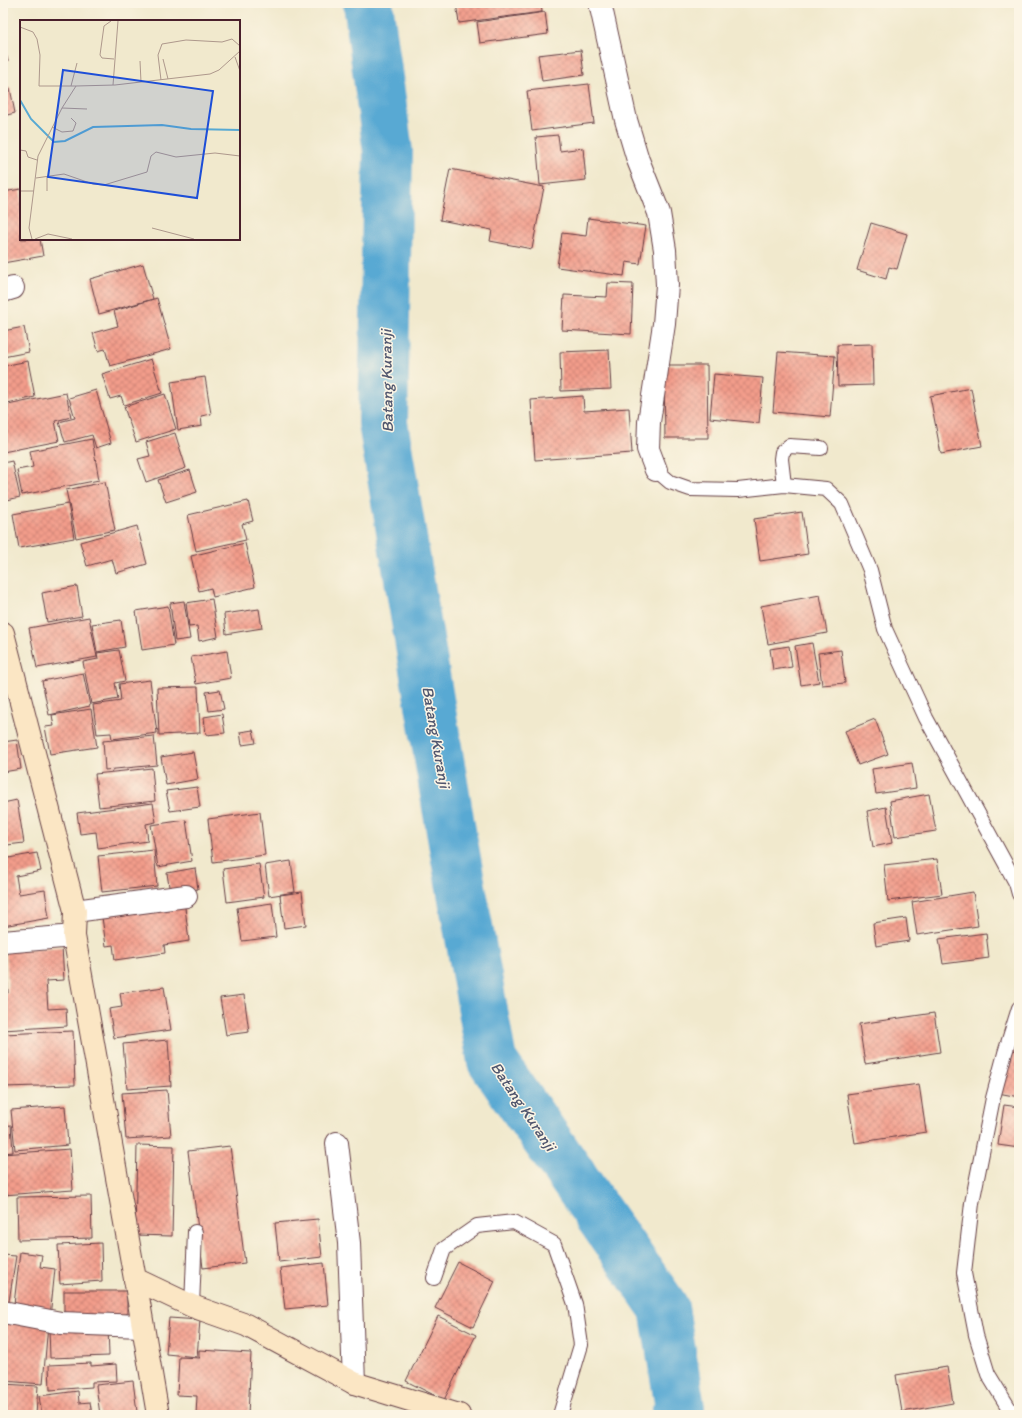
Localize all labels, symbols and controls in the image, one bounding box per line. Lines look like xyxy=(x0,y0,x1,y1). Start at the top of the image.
inset map xyxy=(20,20,240,240)
water label: Batang Kuranji xyxy=(376,327,397,433)
water label: Batang Kuranji xyxy=(418,685,455,791)
water label: Batang Kuranji xyxy=(487,1058,561,1156)

